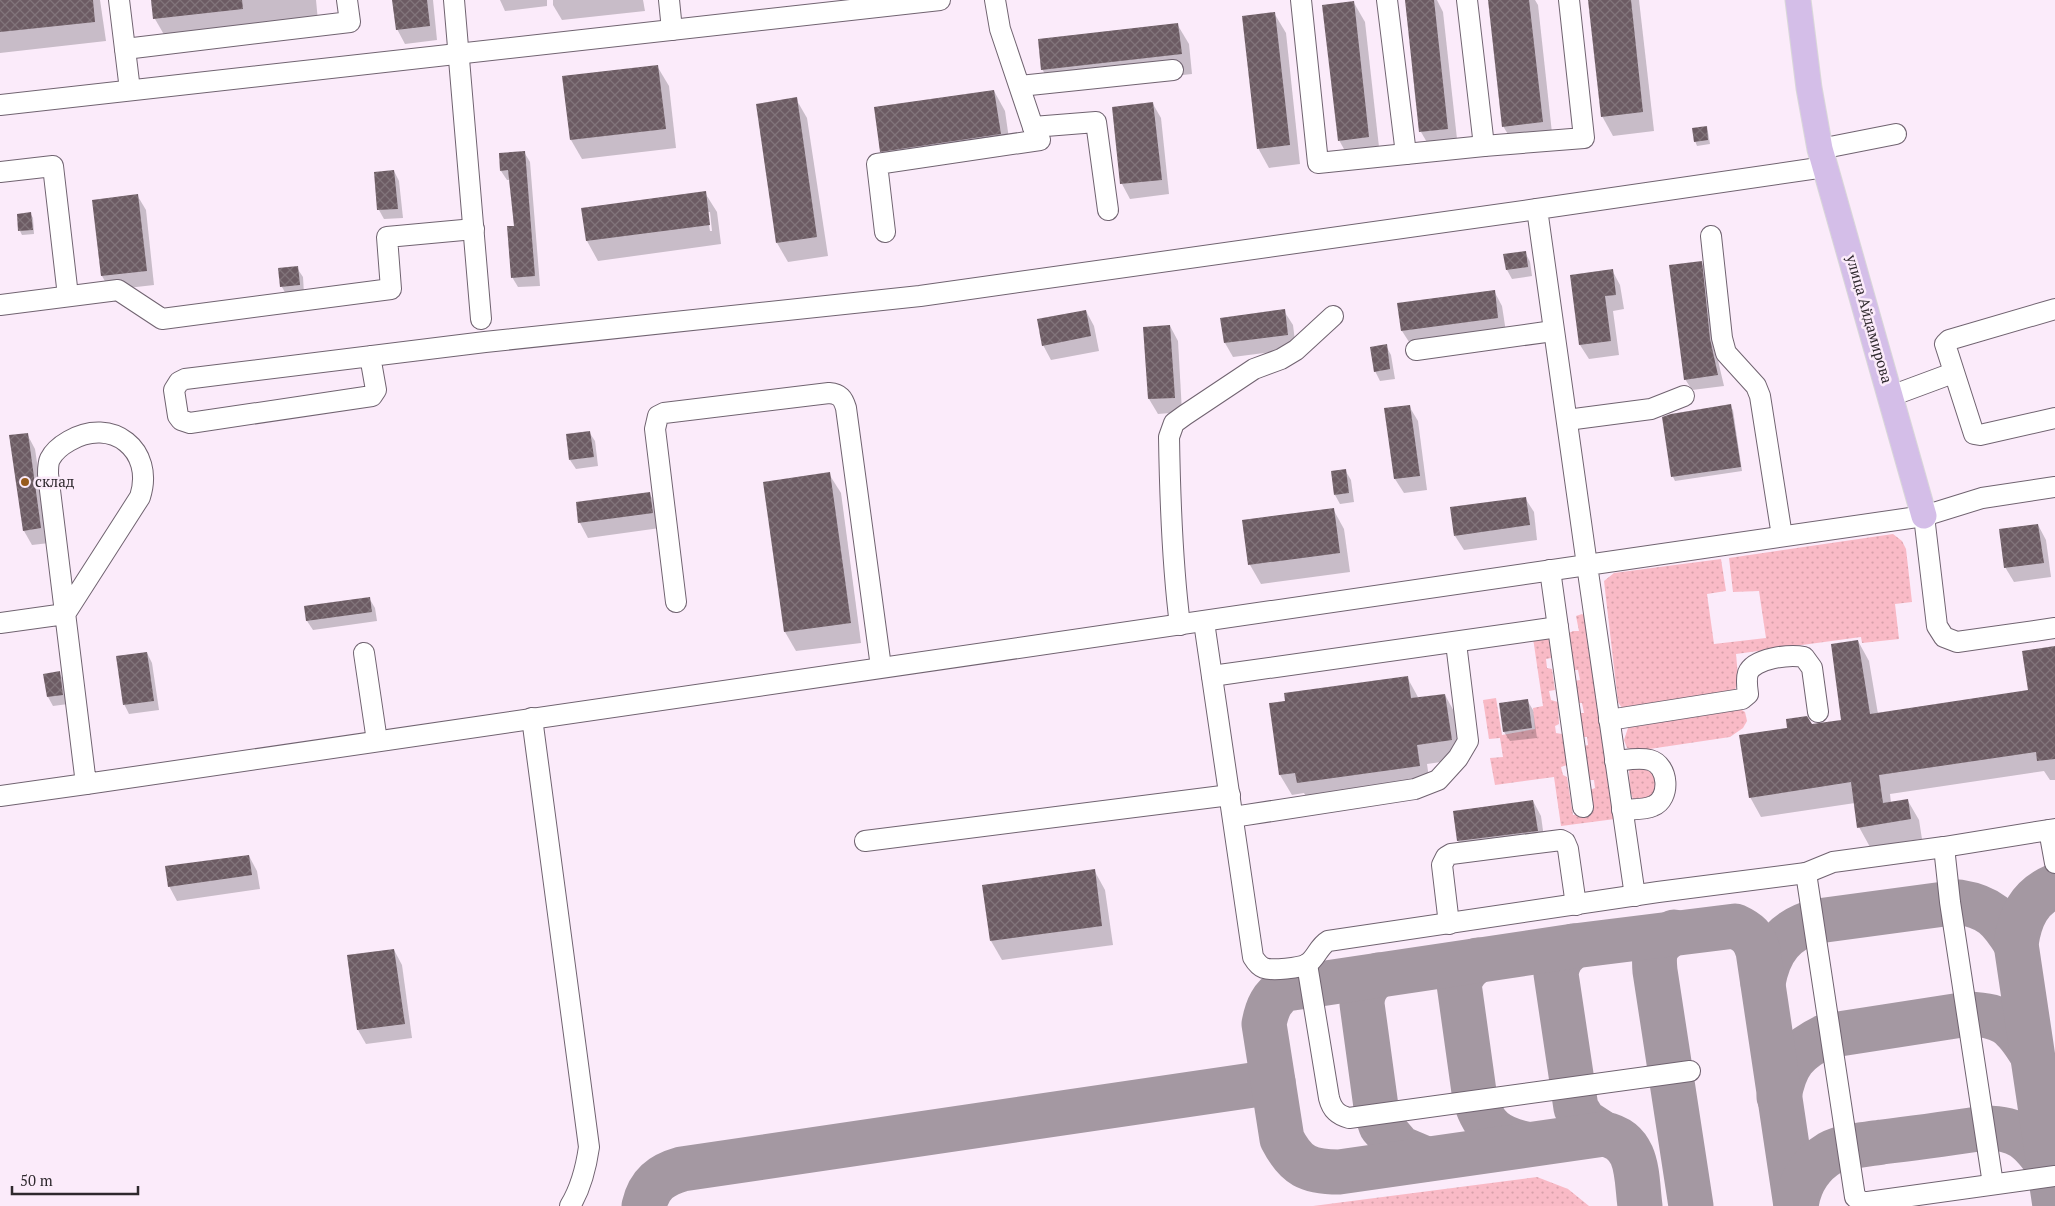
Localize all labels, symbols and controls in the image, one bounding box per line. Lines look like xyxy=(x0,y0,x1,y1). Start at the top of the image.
street label: улица Айдамирова xyxy=(1842,251,1898,386)
place label: склад xyxy=(35,471,75,491)
marker: склад xyxy=(19,476,31,488)
scale bar xyxy=(12,1164,139,1196)
text: 50 m xyxy=(20,1170,53,1190)

